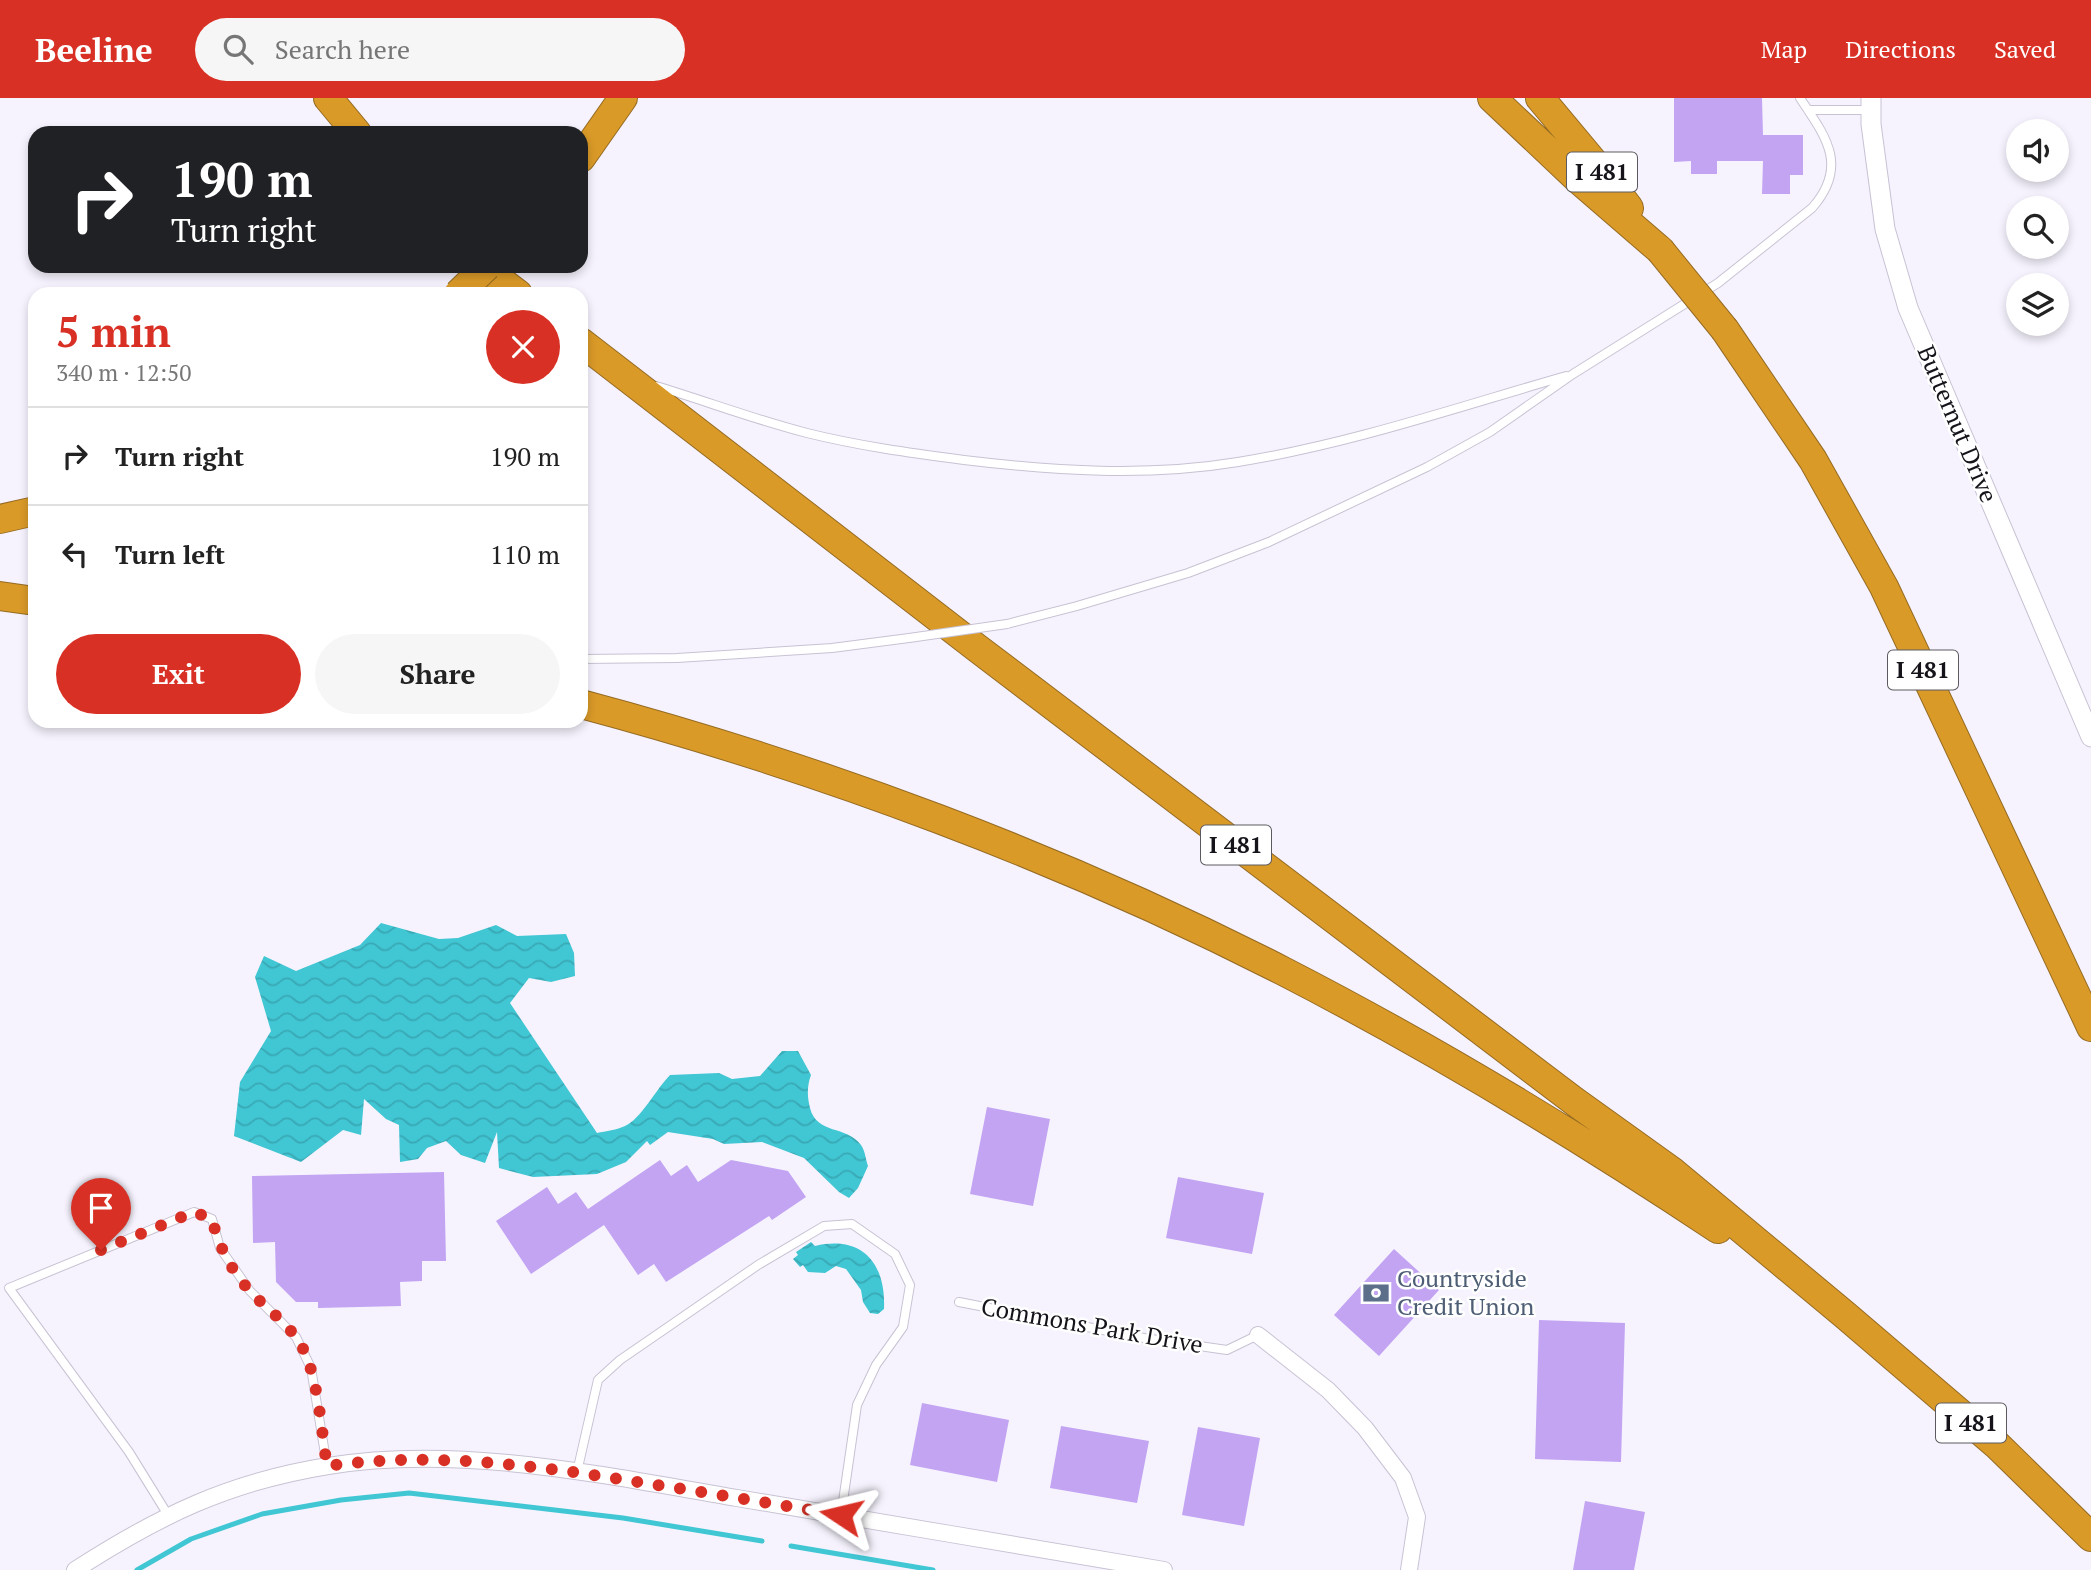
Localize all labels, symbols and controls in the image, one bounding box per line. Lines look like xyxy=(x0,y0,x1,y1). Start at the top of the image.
search box xyxy=(195,18,685,81)
text: Beeline xyxy=(35,28,153,71)
icon: search xyxy=(219,30,257,68)
text: Search here xyxy=(275,32,410,66)
text: Map xyxy=(1761,33,1807,65)
text: Directions xyxy=(1845,33,1956,65)
text: Saved xyxy=(1994,33,2056,65)
map controls xyxy=(2006,119,2069,336)
button: sound xyxy=(2006,119,2069,182)
text: 190 m xyxy=(171,146,313,211)
road number: I 481 xyxy=(1567,152,1637,192)
icon: right xyxy=(56,154,147,245)
button: search xyxy=(2006,196,2069,259)
text: Turn right xyxy=(171,209,317,251)
button: layers xyxy=(2006,273,2069,336)
text: 5 min xyxy=(56,303,171,359)
button: close xyxy=(486,310,560,384)
street label: Butternut Drive xyxy=(1910,340,2005,507)
text: 340 m · 12:50 xyxy=(56,357,191,388)
icon: right xyxy=(56,437,94,475)
text: Turn right xyxy=(115,439,244,473)
text: 190 m xyxy=(490,439,560,473)
icon: left xyxy=(56,535,94,573)
text: Turn left xyxy=(115,537,225,571)
text: 110 m xyxy=(490,537,560,571)
button: Exit xyxy=(56,634,301,714)
button: Share xyxy=(315,634,560,714)
road number: I 481 xyxy=(1888,650,1958,690)
road number: I 481 xyxy=(1201,825,1271,864)
pin xyxy=(71,1178,131,1250)
icon: arrive xyxy=(82,1189,120,1227)
place label: Countryside Credit Union xyxy=(1397,1262,1534,1322)
bank icon: Countryside Credit Union xyxy=(1361,1278,1391,1308)
street label: Commons Park Drive xyxy=(979,1290,1205,1360)
road number: I 481 xyxy=(1936,1404,2006,1442)
position arrow xyxy=(804,1478,878,1552)

